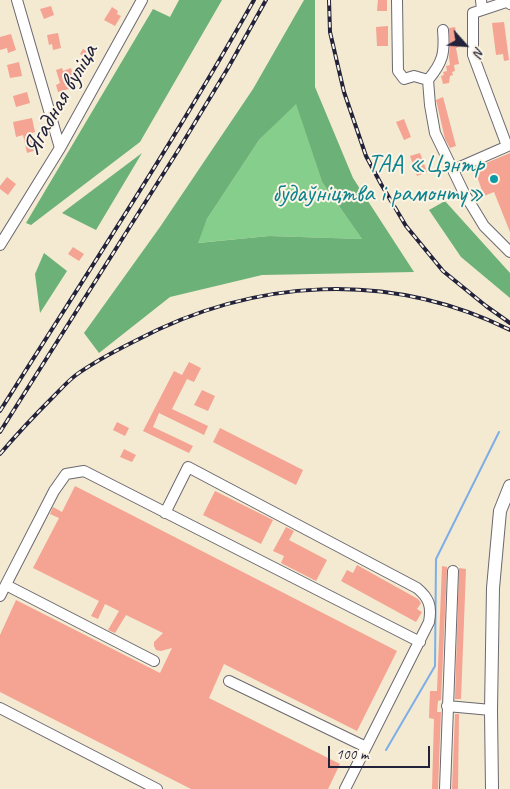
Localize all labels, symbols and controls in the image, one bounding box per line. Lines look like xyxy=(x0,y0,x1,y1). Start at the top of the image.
north arrow xyxy=(440,20,490,70)
street label: Ягадная вуліца xyxy=(17,39,105,161)
text: N xyxy=(469,44,488,59)
place label: ТАА «Цэнтр будаўніцтва і рамонту» xyxy=(272,150,484,209)
marker: ТАА «Цэнтр будаўніцтва і рамонту» xyxy=(488,173,500,185)
scale bar xyxy=(330,736,432,768)
text: 100 m xyxy=(336,745,368,764)

